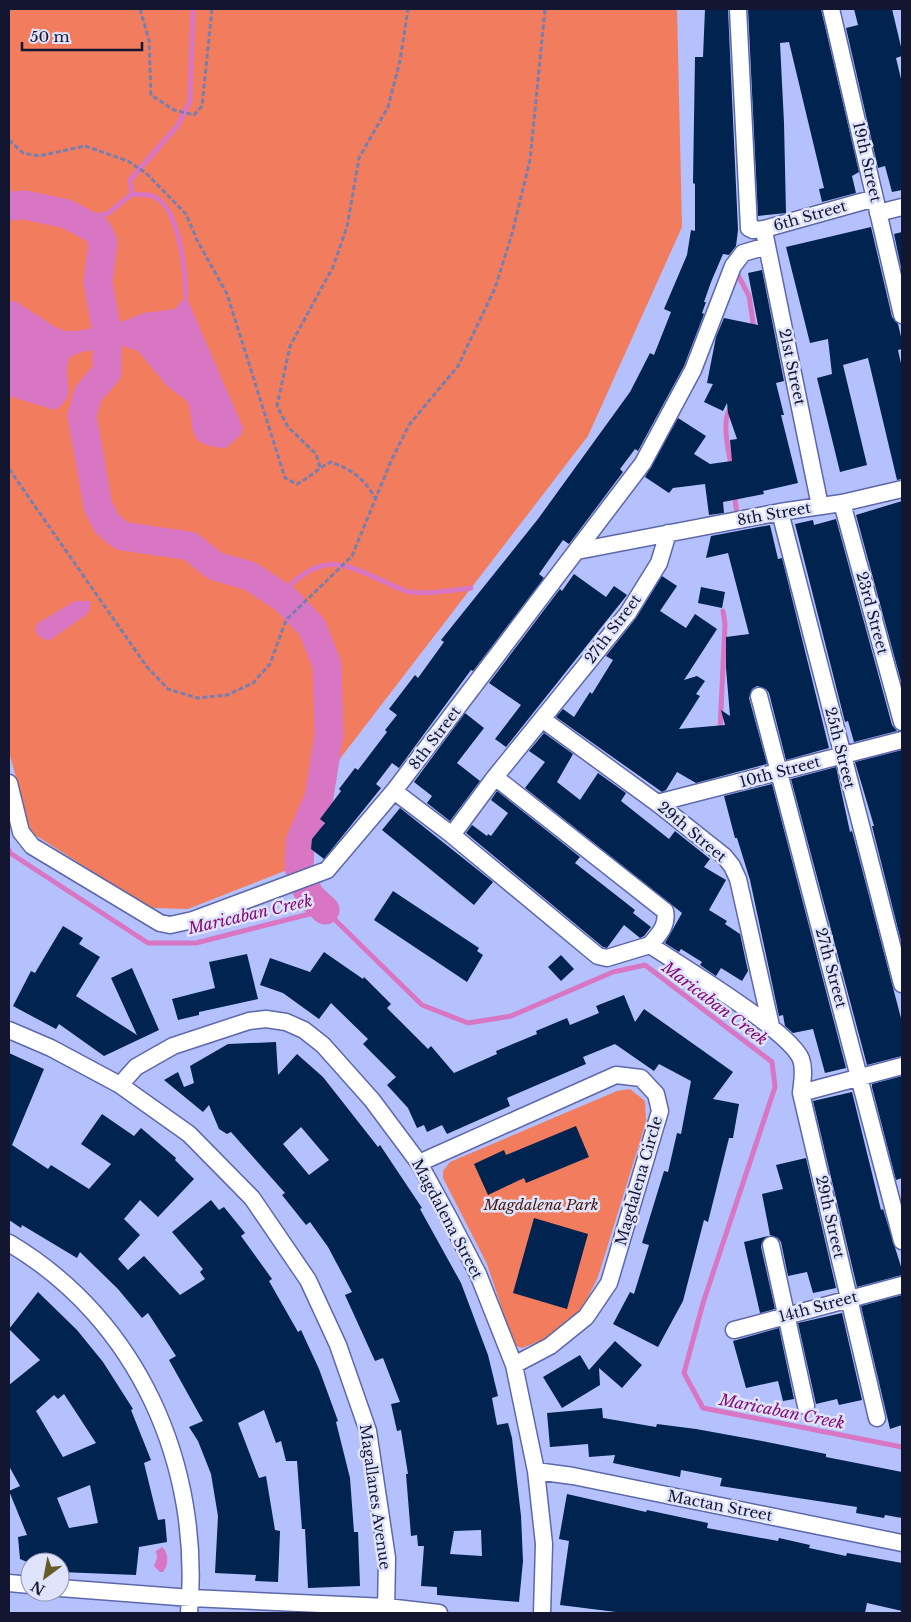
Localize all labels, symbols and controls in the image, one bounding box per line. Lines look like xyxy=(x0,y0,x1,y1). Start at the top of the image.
scale bar xyxy=(22,20,142,52)
text: 50 m xyxy=(30,27,70,46)
street label: 19th Street xyxy=(849,120,886,204)
street label: 6th Street xyxy=(771,196,849,235)
street label: 21st Street xyxy=(775,327,810,407)
street label: 8th Street xyxy=(736,498,813,529)
street label: 23rd Street xyxy=(852,569,893,657)
street label: 27th Street xyxy=(580,590,645,667)
street label: 8th Street xyxy=(405,702,465,773)
street label: 25th Street xyxy=(821,705,860,791)
street label: 10th Street xyxy=(737,752,823,791)
street label: 29th Street xyxy=(654,797,731,866)
water label: Maricaban Creek xyxy=(185,890,314,938)
street label: 27th Street xyxy=(812,926,851,1010)
water label: Maricaban Creek xyxy=(657,956,772,1049)
street label: Magdalena Circle xyxy=(611,1114,666,1248)
street label: Magdalena Street xyxy=(408,1155,487,1282)
street label: 29th Street xyxy=(812,1174,849,1260)
park label: Magdalena Park xyxy=(483,1195,599,1214)
street label: 14th Street xyxy=(776,1287,860,1326)
water label: Maricaban Creek xyxy=(717,1389,846,1433)
street label: Magallanes Avenue xyxy=(356,1423,395,1571)
street label: Mactan Street xyxy=(666,1486,774,1525)
north arrow xyxy=(20,1552,70,1602)
text: N xyxy=(28,1577,48,1599)

